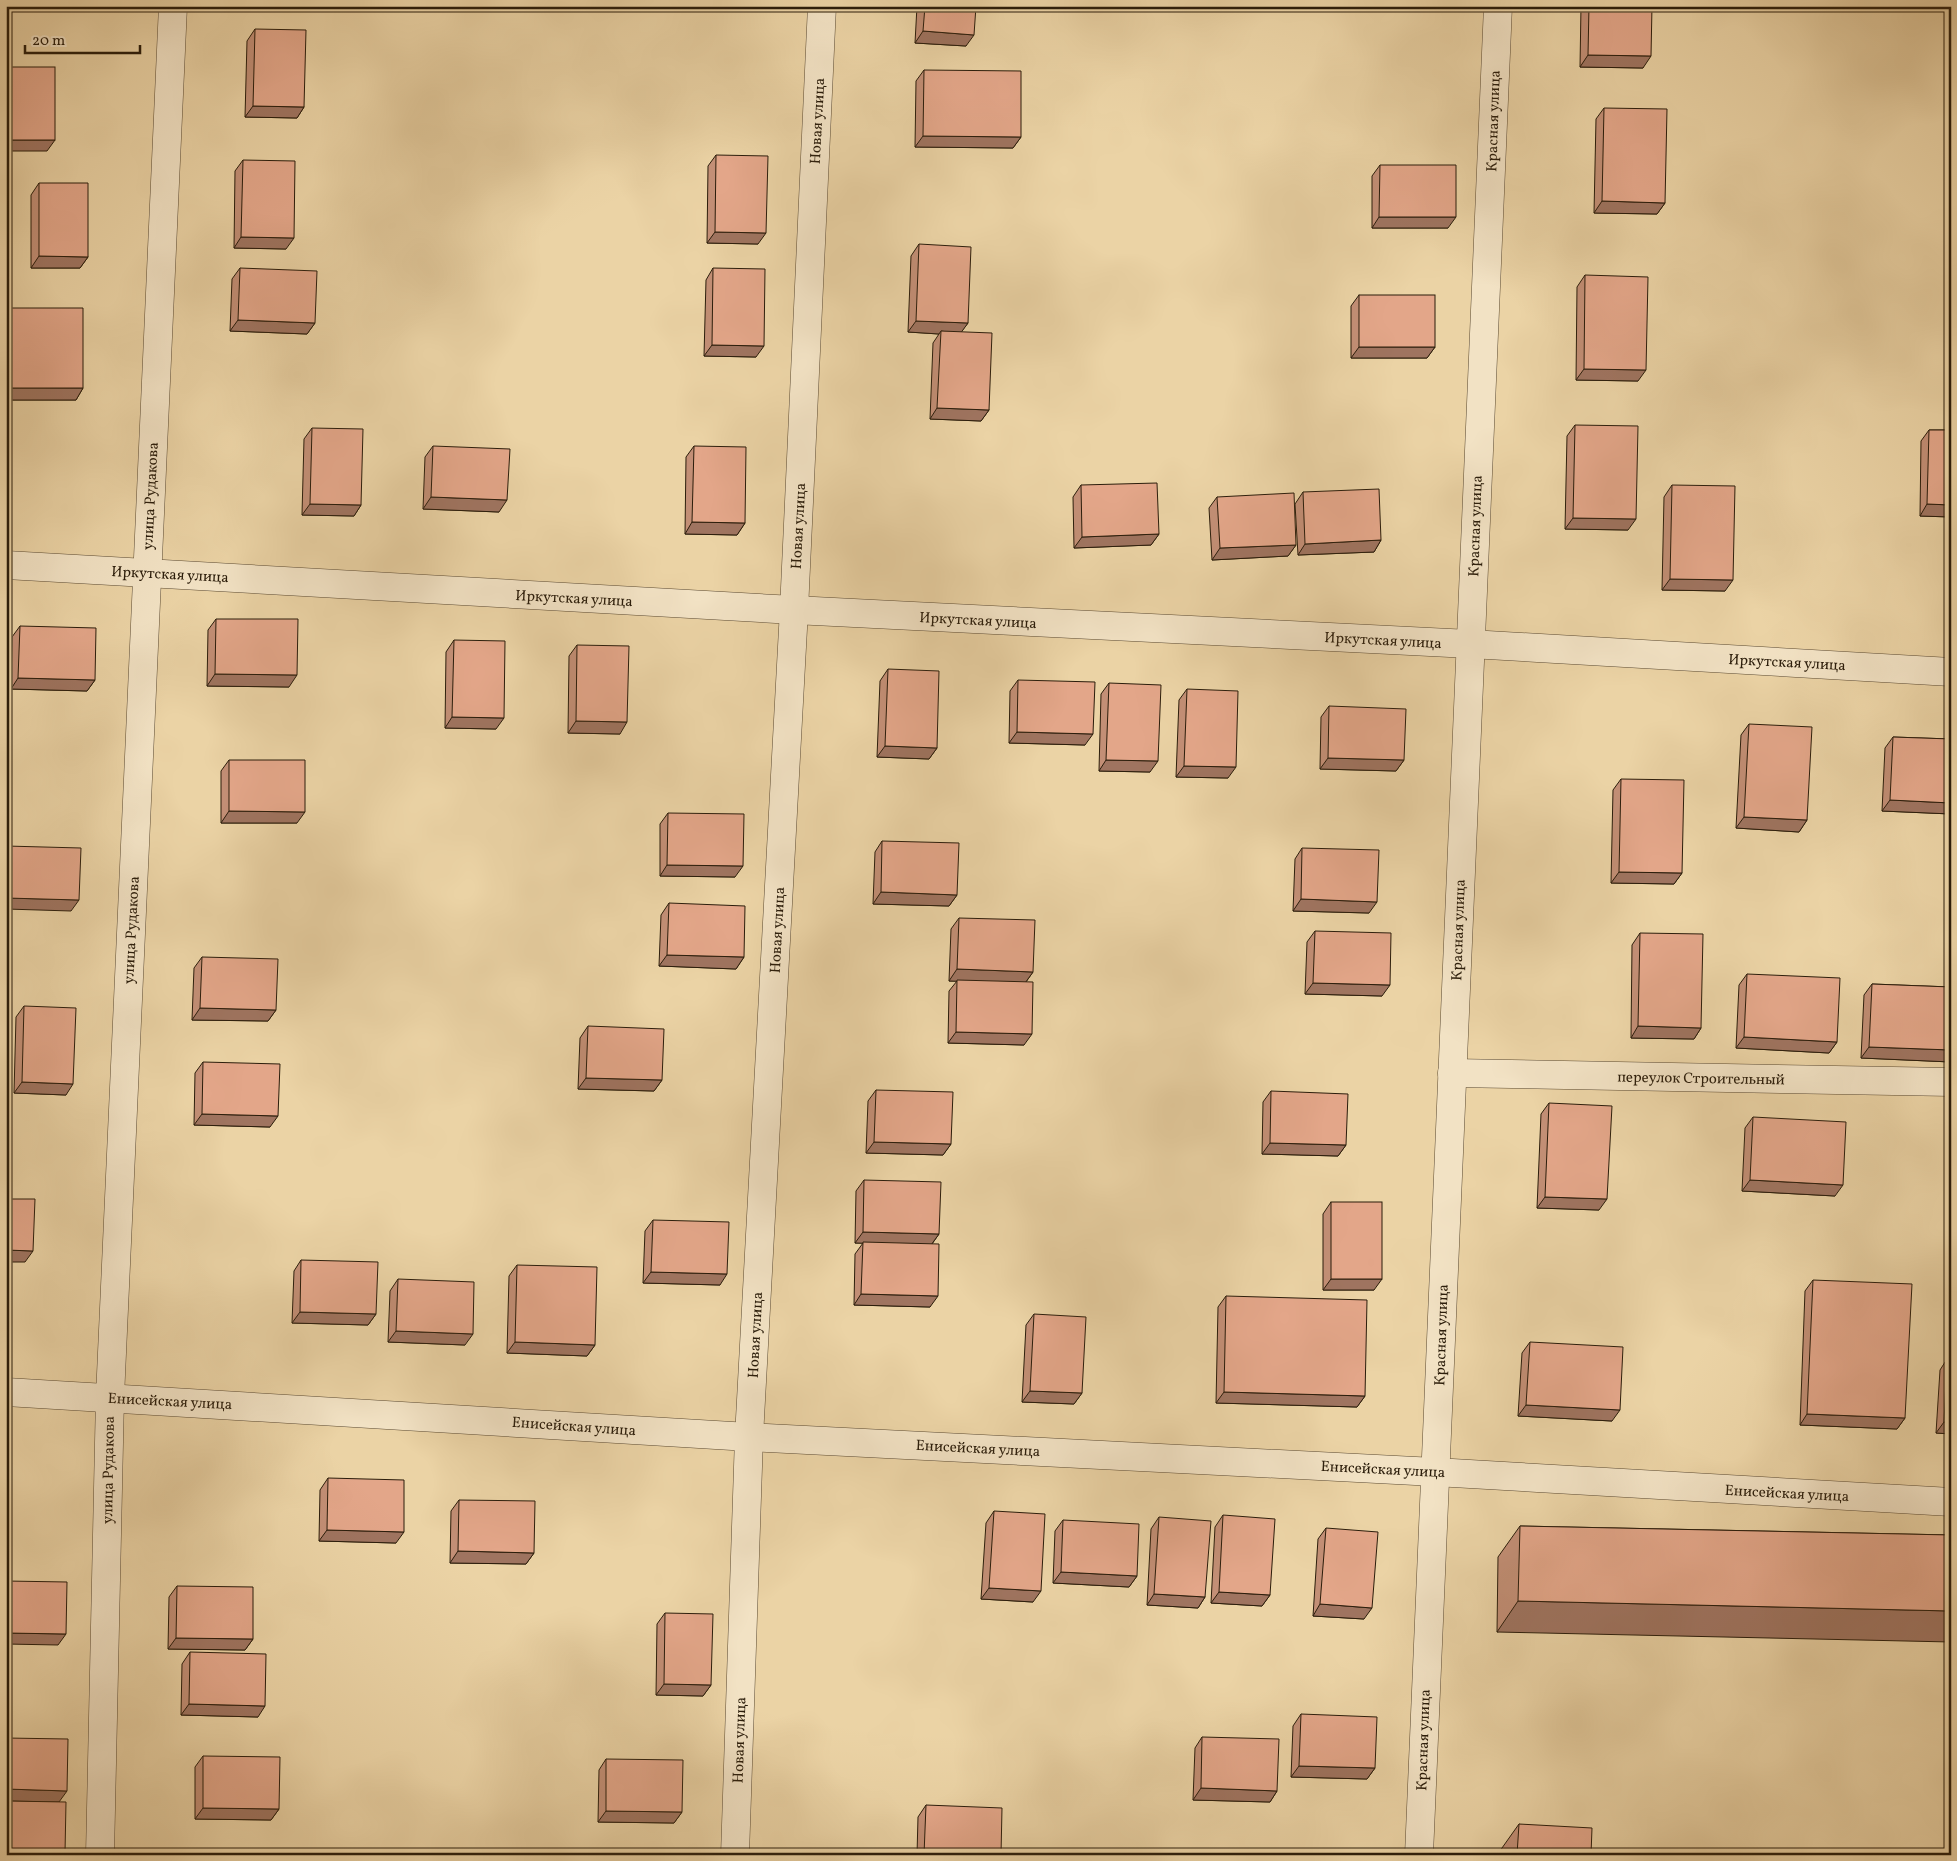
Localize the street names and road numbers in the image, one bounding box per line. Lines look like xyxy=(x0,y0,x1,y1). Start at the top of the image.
street label: Красная улица xyxy=(1482,70,1507,172)
street label: Новая улица xyxy=(806,77,831,165)
street label: улица Рудакова xyxy=(138,442,165,551)
street label: Красная улица xyxy=(1464,475,1489,577)
street label: Новая улица xyxy=(787,482,812,570)
street label: Иркутская улица xyxy=(111,562,229,589)
street label: Иркутская улица xyxy=(515,586,633,613)
street label: Иркутская улица xyxy=(919,608,1037,635)
street label: Иркутская улица xyxy=(1324,628,1442,655)
street label: Иркутская улица xyxy=(1728,650,1846,677)
street label: улица Рудакова xyxy=(119,876,146,985)
street label: Красная улица xyxy=(1447,879,1472,981)
street label: Новая улица xyxy=(766,886,791,974)
street label: переулок Строительный xyxy=(1617,1068,1785,1091)
street label: Красная улица xyxy=(1430,1284,1455,1386)
street label: Новая улица xyxy=(744,1291,769,1379)
street label: Енисейская улица xyxy=(107,1389,233,1416)
street label: Енисейская улица xyxy=(511,1413,637,1442)
street label: улица Рудакова xyxy=(98,1416,121,1524)
street label: Енисейская улица xyxy=(915,1436,1041,1463)
street label: Енисейская улица xyxy=(1320,1457,1446,1484)
street label: Енисейская улица xyxy=(1724,1481,1850,1508)
street label: Красная улица xyxy=(1412,1689,1437,1791)
street label: Новая улица xyxy=(728,1696,753,1784)

